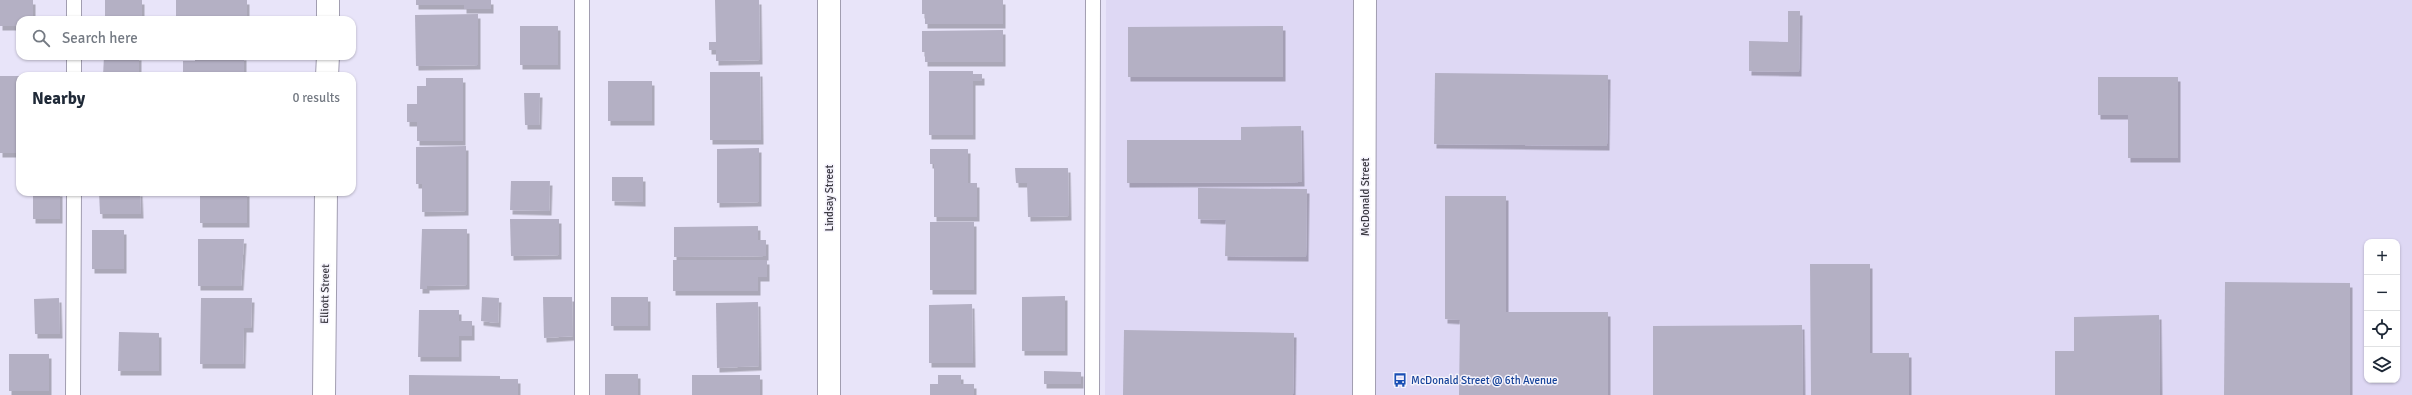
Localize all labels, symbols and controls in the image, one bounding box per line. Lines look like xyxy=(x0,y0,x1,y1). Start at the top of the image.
search box xyxy=(16,16,356,60)
icon: search xyxy=(30,27,52,49)
text: Search here xyxy=(62,29,138,47)
text: Nearby xyxy=(32,88,85,109)
text: 0 results xyxy=(292,90,340,106)
street label: McDonald Street xyxy=(1359,158,1372,236)
street label: Lindsay Street xyxy=(823,164,836,231)
map controls xyxy=(2364,239,2400,383)
button: + xyxy=(2364,239,2400,275)
street label: Elliott Street xyxy=(318,264,332,324)
button: − xyxy=(2364,275,2400,311)
button: locate xyxy=(2364,311,2400,347)
button: layers xyxy=(2364,347,2400,383)
bus stop icon: McDonald Street @ 6th Avenue xyxy=(1392,372,1408,388)
place label: McDonald Street @ 6th Avenue xyxy=(1411,374,1557,387)

